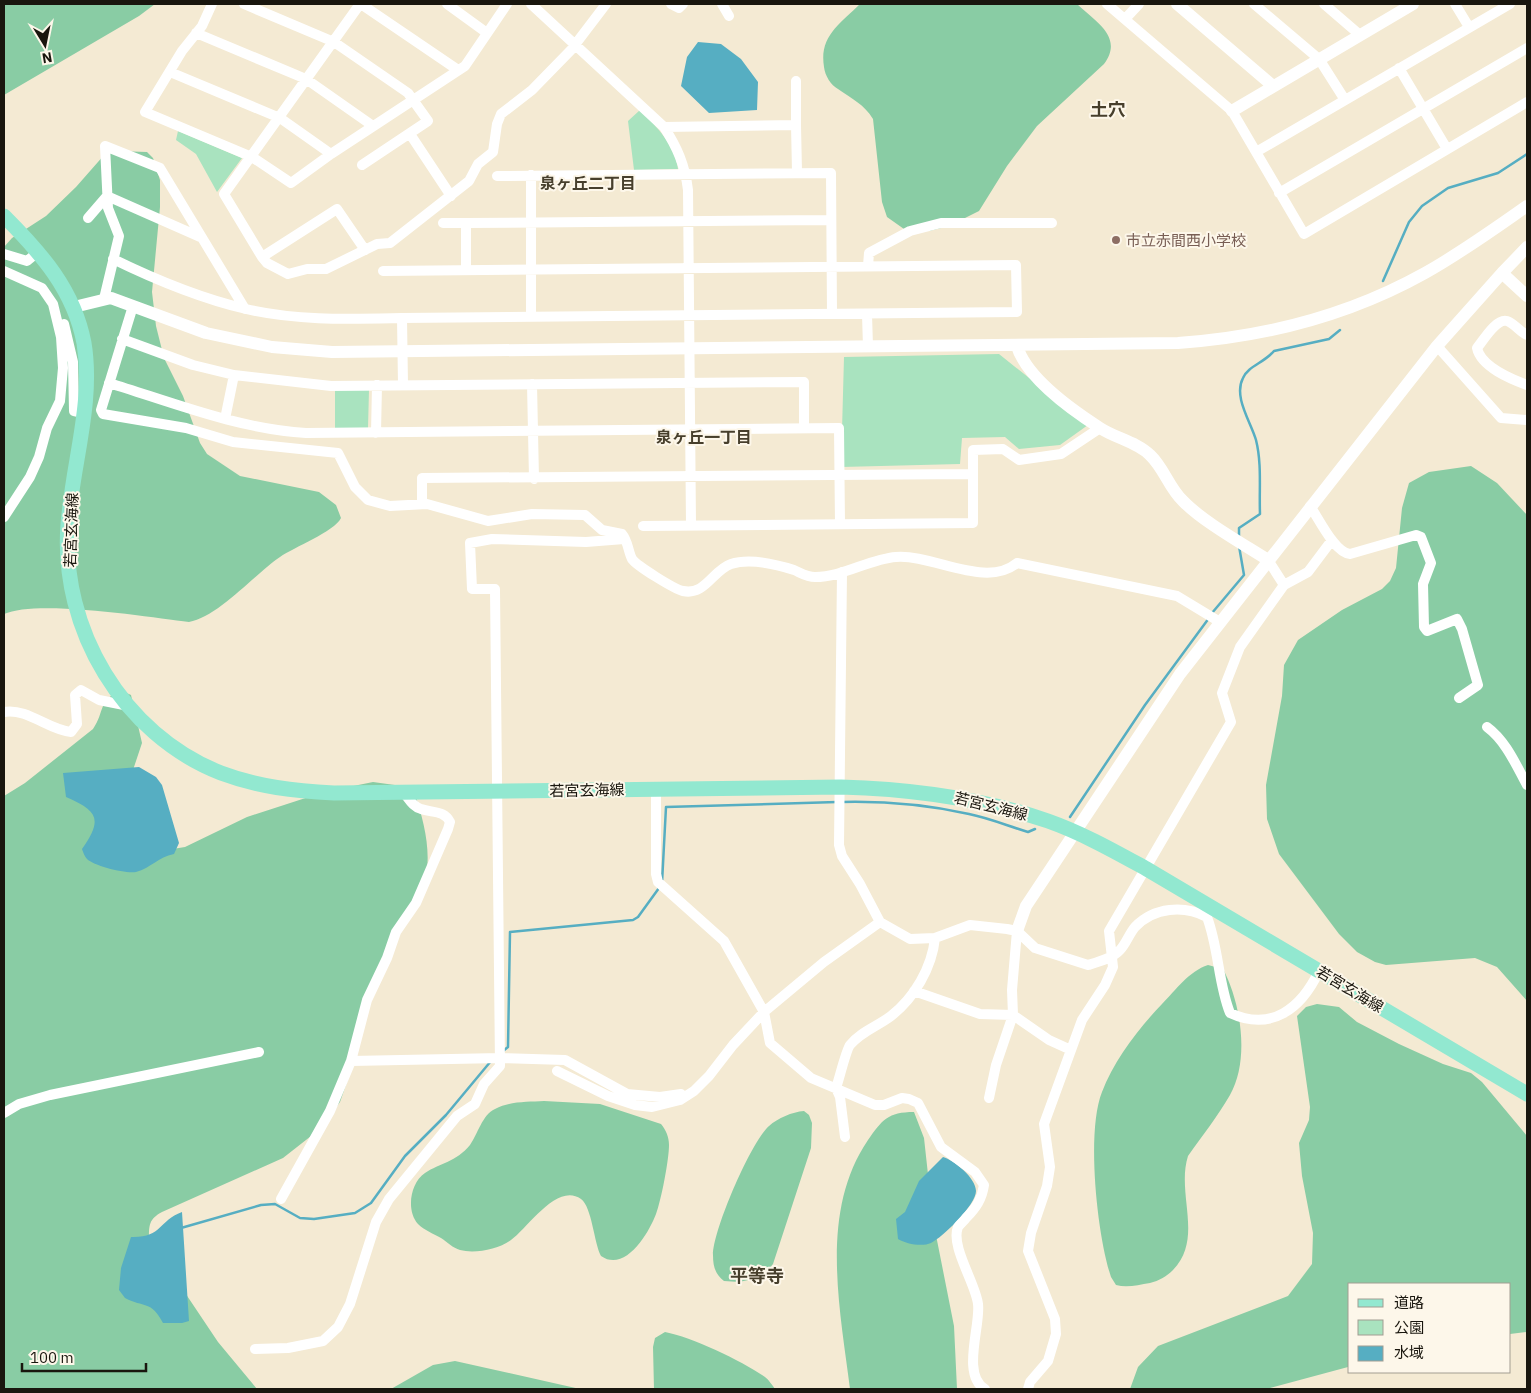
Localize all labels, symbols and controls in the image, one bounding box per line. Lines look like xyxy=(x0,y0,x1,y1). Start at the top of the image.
north arrow xyxy=(20,20,70,70)
text: N xyxy=(41,48,54,68)
district label: 土穴 xyxy=(1090,98,1126,121)
district label: 泉ヶ丘二丁目 xyxy=(540,173,636,193)
place label: 市立赤間西小学校 xyxy=(1126,231,1246,250)
marker: 市立赤間西小学校 xyxy=(1110,234,1122,246)
district label: 泉ヶ丘一丁目 xyxy=(656,427,752,447)
street label: 若宮玄海線 xyxy=(60,492,82,568)
street label: 若宮玄海線 xyxy=(549,780,625,800)
street label: 若宮玄海線 xyxy=(952,788,1030,824)
street label: 若宮玄海線 xyxy=(1313,962,1387,1016)
district label: 平等寺 xyxy=(730,1264,784,1287)
legend xyxy=(1348,1283,1511,1373)
text: 道路 xyxy=(1394,1293,1424,1312)
text: 公園 xyxy=(1394,1318,1424,1337)
scale bar xyxy=(22,1340,146,1372)
text: 水域 xyxy=(1394,1343,1424,1362)
text: 100 m xyxy=(30,1348,74,1367)

